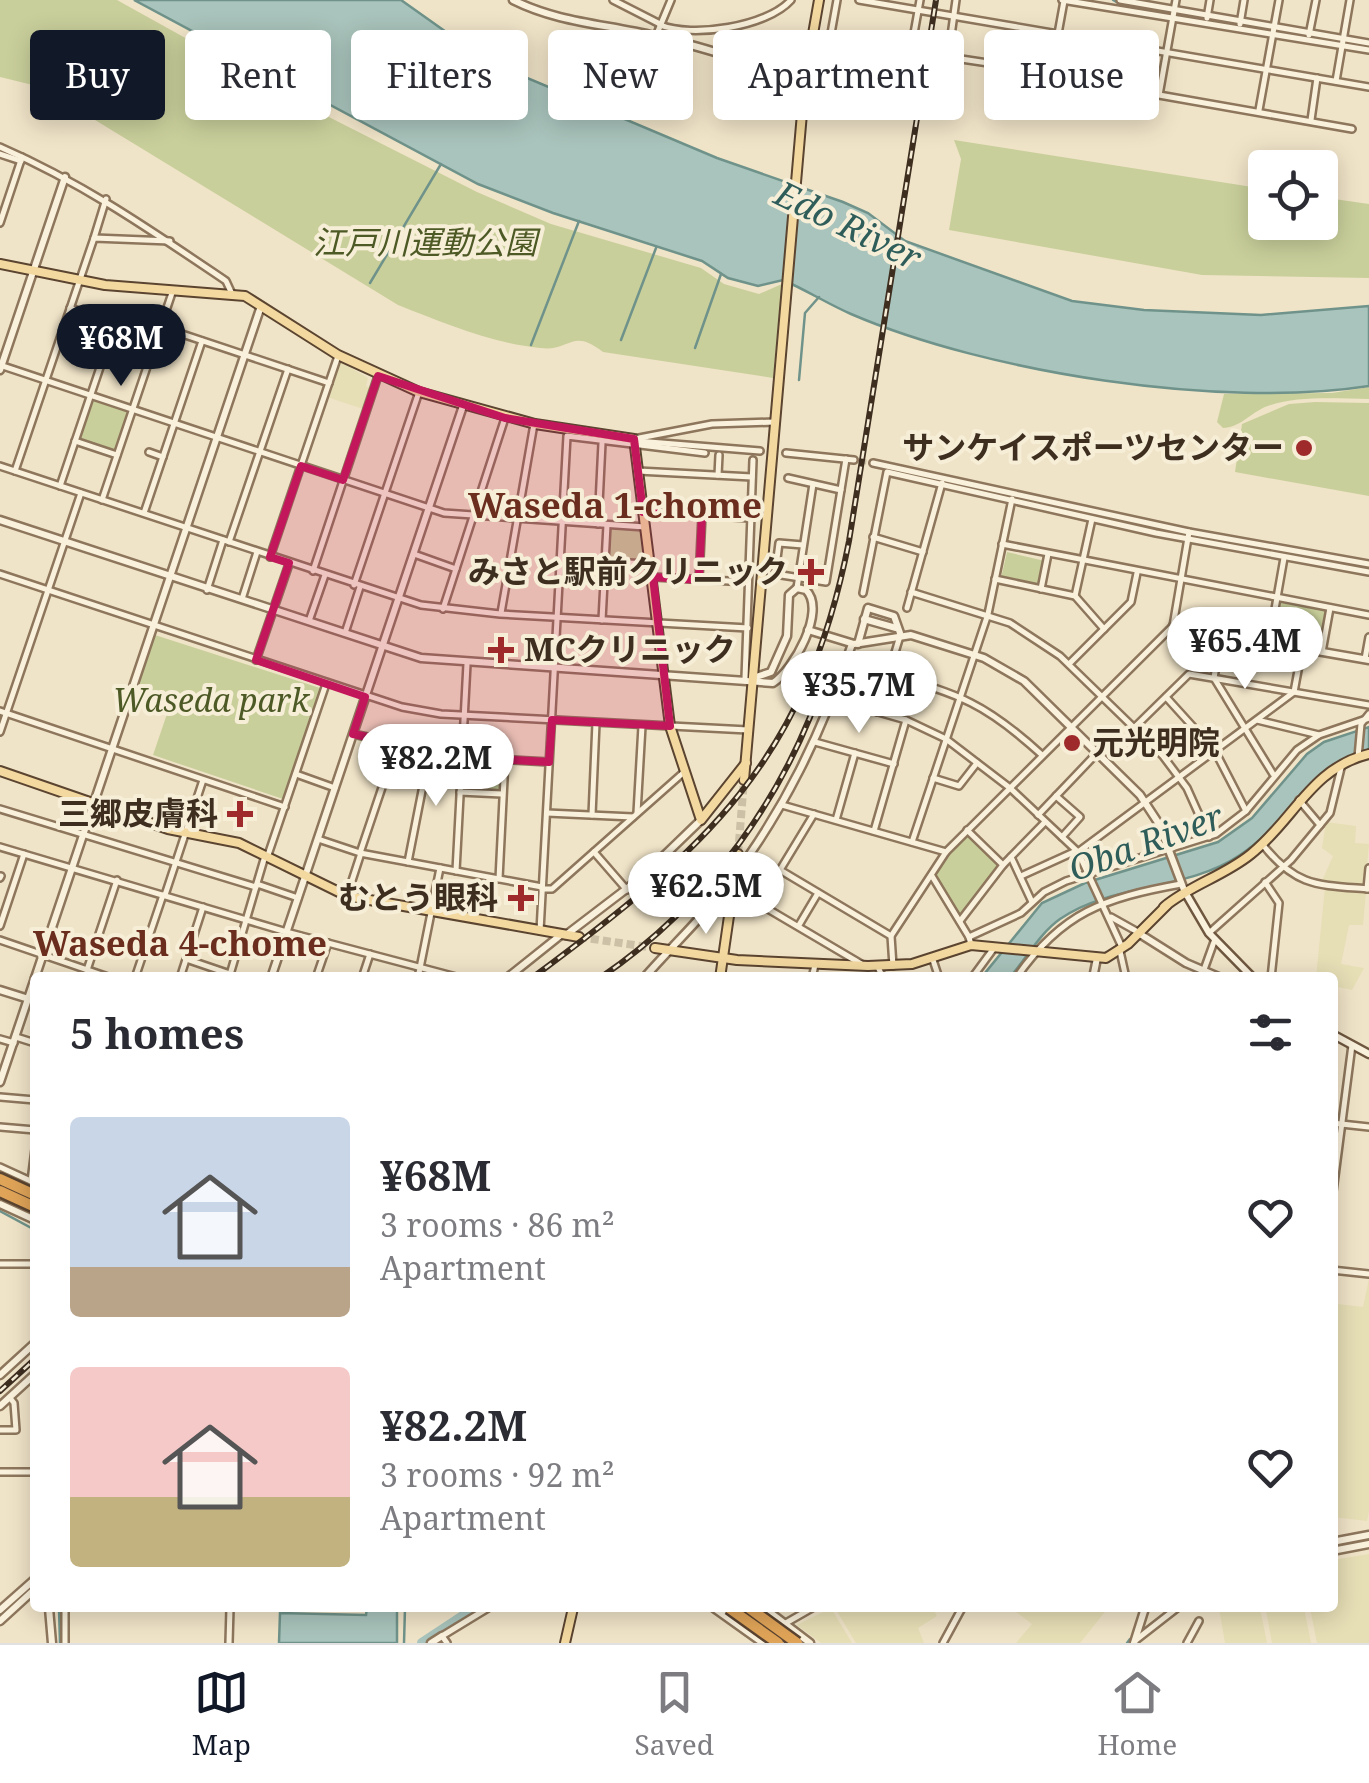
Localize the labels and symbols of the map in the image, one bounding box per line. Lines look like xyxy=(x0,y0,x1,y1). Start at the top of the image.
water label: Edo River xyxy=(767,169,930,281)
park label: 江戸川運動公園 xyxy=(313,220,541,263)
pin: ¥68M xyxy=(62,304,180,389)
place label: サンケイスポーツセンター xyxy=(902,425,1284,468)
marker: サンケイスポーツセンター xyxy=(1293,437,1315,459)
district label: Waseda 1-chome xyxy=(468,481,762,528)
place label: みさと駅前クリニック xyxy=(468,549,788,592)
marker: みさと駅前クリニック xyxy=(798,559,824,585)
pin: ¥65.4M xyxy=(1164,607,1326,692)
place label: MCクリニック xyxy=(524,627,736,670)
marker: MCクリニック xyxy=(488,637,514,663)
pin: ¥35.7M xyxy=(778,651,940,736)
park label: Waseda park xyxy=(113,678,311,721)
place label: 元光明院 xyxy=(1092,720,1220,763)
pin: ¥82.2M xyxy=(355,724,517,809)
marker: 元光明院 xyxy=(1061,732,1083,754)
place label: 三郷皮膚科 xyxy=(58,791,218,834)
water label: Oba River xyxy=(1062,792,1230,891)
marker: 三郷皮膚科 xyxy=(227,801,253,827)
pin: ¥62.5M xyxy=(625,852,787,937)
place label: むとう眼科 xyxy=(338,875,498,918)
marker: むとう眼科 xyxy=(508,885,534,911)
district label: Waseda 4-chome xyxy=(33,919,327,966)

